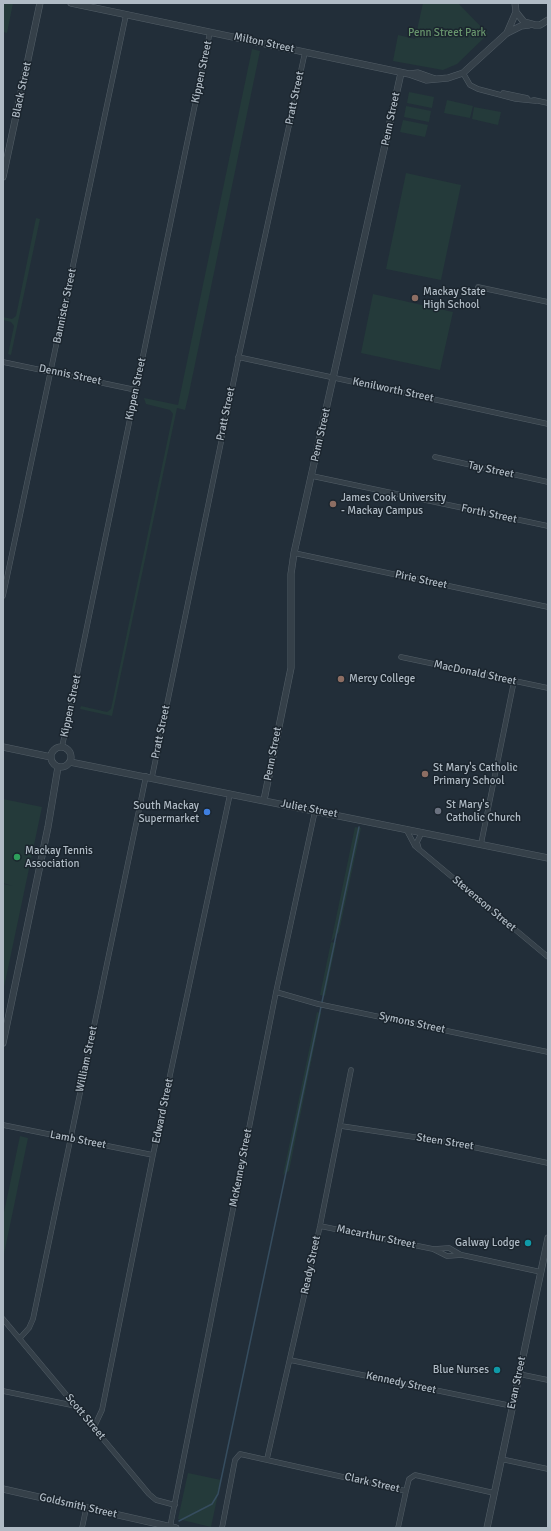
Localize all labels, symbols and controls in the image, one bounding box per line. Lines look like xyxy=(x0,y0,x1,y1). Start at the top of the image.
park label: Penn Street Park xyxy=(408,26,486,40)
street label: Milton Street xyxy=(233,30,295,56)
street label: Kippen Street xyxy=(189,39,215,105)
street label: Black Street xyxy=(10,61,34,119)
street label: Pratt Street xyxy=(283,70,307,126)
street label: Penn Street xyxy=(379,91,403,147)
street label: Bannister Street xyxy=(51,267,79,345)
place label: Mackay State High School xyxy=(423,285,486,311)
marker: Mackay State High School xyxy=(410,293,420,303)
street label: Kippen Street xyxy=(123,356,149,422)
street label: Dennis Street xyxy=(38,362,102,388)
street label: Kenilworth Street xyxy=(351,375,435,405)
street label: Pratt Street xyxy=(214,386,238,442)
street label: Penn Street xyxy=(308,407,334,463)
street label: Tay Street xyxy=(467,459,515,481)
place label: James Cook University - Mackay Campus xyxy=(341,491,446,517)
marker: James Cook University - Mackay Campus xyxy=(328,499,338,509)
street label: Forth Street xyxy=(460,502,518,526)
street label: Pirie Street xyxy=(394,568,448,592)
street label: MacDonald Street xyxy=(432,658,518,688)
place label: Mercy College xyxy=(349,672,415,686)
street label: Kippen Street xyxy=(58,673,84,739)
marker: Mercy College xyxy=(336,674,346,684)
street label: Pratt Street xyxy=(149,704,173,760)
street label: Penn Street xyxy=(261,726,285,782)
place label: St Mary's Catholic Primary School xyxy=(433,761,518,787)
marker: St Mary's Catholic Primary School xyxy=(420,769,430,779)
street label: Juliet Street xyxy=(279,797,339,821)
place label: St Mary's Catholic Church xyxy=(446,798,521,824)
place label: South Mackay Supermarket xyxy=(133,799,199,825)
marker: St Mary's Catholic Church xyxy=(433,806,443,816)
marker: South Mackay Supermarket xyxy=(202,807,212,817)
place label: Mackay Tennis Association xyxy=(25,844,93,870)
marker: Mackay Tennis Association xyxy=(12,852,22,862)
street label: Stevenson Street xyxy=(449,873,519,935)
street label: Symons Street xyxy=(378,1010,446,1036)
street label: William Street xyxy=(74,1025,100,1093)
street label: Edward Street xyxy=(150,1077,176,1145)
street label: Lamb Street xyxy=(49,1128,107,1152)
street label: McKenney Street xyxy=(227,1128,255,1208)
street label: Steen Street xyxy=(415,1131,475,1153)
street label: Macarthur Street xyxy=(335,1222,417,1252)
street label: Ready Street xyxy=(298,1235,324,1295)
place label: Galway Lodge xyxy=(455,1236,520,1250)
marker: Galway Lodge xyxy=(523,1238,533,1248)
street label: Evan Street xyxy=(505,1355,529,1411)
place label: Blue Nurses xyxy=(433,1363,489,1377)
marker: Blue Nurses xyxy=(492,1365,502,1375)
street label: Kennedy Street xyxy=(365,1369,437,1397)
street label: Scott Street xyxy=(62,1391,108,1443)
street label: Clark Street xyxy=(343,1470,401,1496)
street label: Goldsmith Street xyxy=(38,1491,118,1521)

